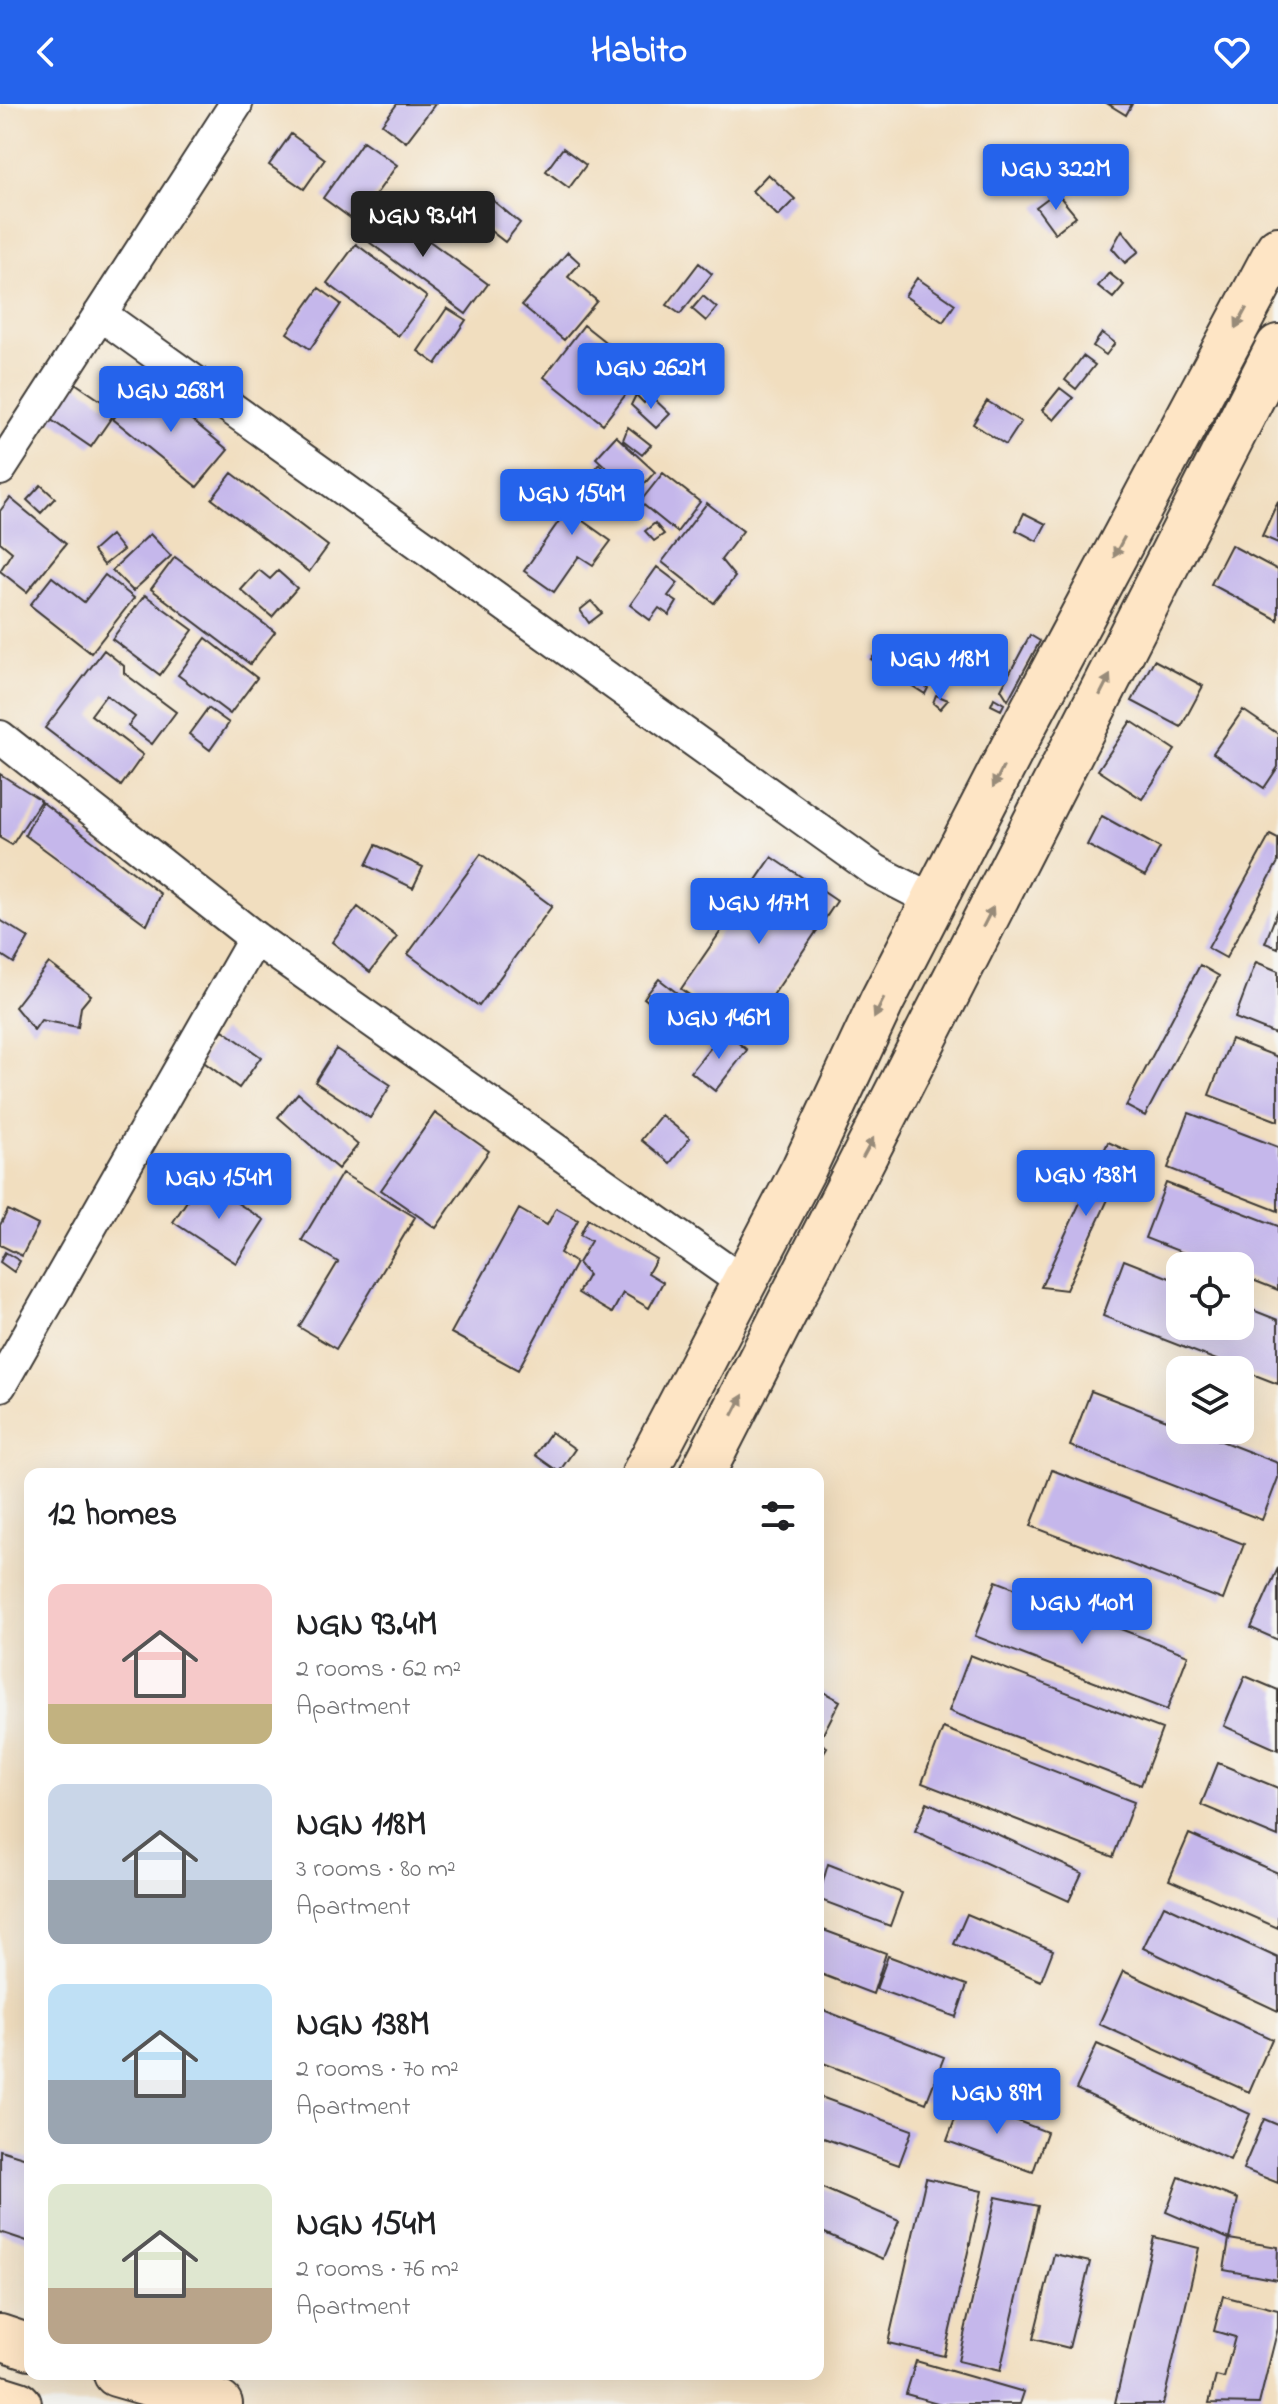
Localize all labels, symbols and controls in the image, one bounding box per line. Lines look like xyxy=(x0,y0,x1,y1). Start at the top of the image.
text: Habito xyxy=(591,26,687,79)
icon: back xyxy=(24,30,68,74)
icon: heart xyxy=(1210,30,1254,74)
pin: NGN 322M xyxy=(973,144,1139,212)
text: NGN 322M xyxy=(1001,151,1111,189)
pin: NGN 93.4M xyxy=(331,191,515,259)
text: NGN 93.4M xyxy=(369,198,477,236)
one-way arrow xyxy=(1235,306,1248,329)
pin: NGN 262M xyxy=(568,343,734,411)
text: NGN 262M xyxy=(596,350,706,388)
pin: NGN 268M xyxy=(88,366,254,434)
text: NGN 268M xyxy=(117,373,225,411)
pin: NGN 154M xyxy=(489,469,655,537)
text: NGN 154M xyxy=(518,476,626,514)
one-way arrow xyxy=(1113,536,1126,559)
pin: NGN 118M xyxy=(857,634,1023,702)
text: NGN 118M xyxy=(890,641,990,679)
one-way arrow xyxy=(1099,674,1112,697)
one-way arrow xyxy=(991,766,1004,789)
pin: NGN 117M xyxy=(676,878,842,946)
text: NGN 117M xyxy=(709,885,809,923)
one-way arrow xyxy=(981,906,994,929)
pin: NGN 146M xyxy=(636,993,802,1061)
one-way arrow xyxy=(872,997,886,1020)
text: NGN 146M xyxy=(667,1000,771,1038)
one-way arrow xyxy=(860,1137,874,1159)
pin: NGN 138M xyxy=(1003,1150,1169,1218)
pin: NGN 154M xyxy=(136,1153,302,1221)
text: NGN 138M xyxy=(1035,1157,1137,1195)
text: NGN 154M xyxy=(165,1160,273,1198)
map controls xyxy=(1166,1252,1254,1444)
button: locate xyxy=(1166,1252,1254,1340)
button: layers xyxy=(1166,1356,1254,1444)
one-way arrow xyxy=(731,1393,744,1416)
text: 12 homes xyxy=(48,1491,177,1541)
icon: filters xyxy=(756,1494,800,1538)
pin: NGN 140M xyxy=(999,1578,1165,1646)
text: NGN 140M xyxy=(1030,1585,1134,1623)
text: NGN 93.4M xyxy=(296,1601,438,1651)
icon: home xyxy=(112,1616,208,1712)
text: 2 rooms · 62 m² xyxy=(296,1651,461,1689)
text: Apartment xyxy=(296,1689,410,1727)
text: NGN 118M xyxy=(296,1801,427,1851)
icon: home xyxy=(112,1816,208,1912)
text: 3 rooms · 80 m² xyxy=(296,1851,456,1889)
text: Apartment xyxy=(296,1889,410,1927)
text: NGN 138M xyxy=(296,2001,430,2051)
icon: home xyxy=(112,2016,208,2112)
text: 2 rooms · 70 m² xyxy=(296,2051,459,2089)
pin: NGN 89M xyxy=(923,2068,1071,2136)
text: NGN 89M xyxy=(951,2075,1043,2113)
text: Apartment xyxy=(296,2089,410,2127)
text: NGN 154M xyxy=(296,2201,437,2251)
icon: home xyxy=(112,2216,208,2312)
text: 2 rooms · 76 m² xyxy=(296,2251,459,2289)
text: Apartment xyxy=(296,2289,410,2327)

